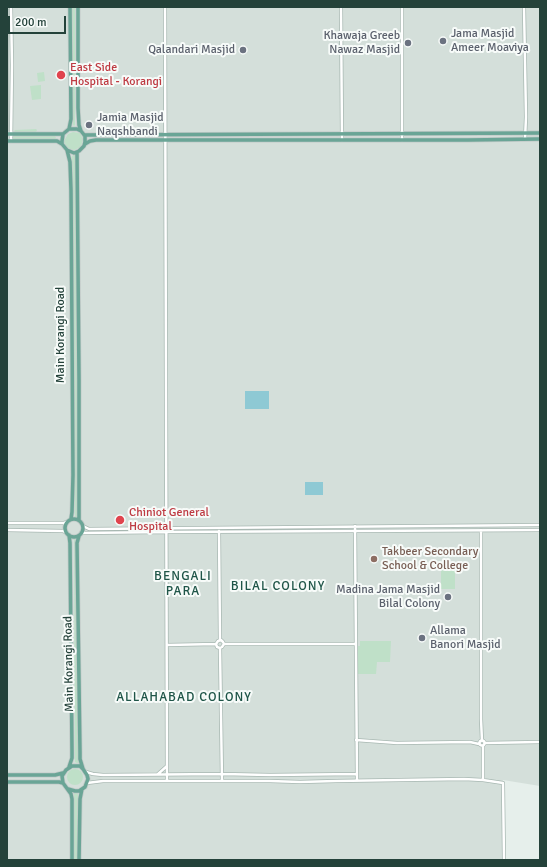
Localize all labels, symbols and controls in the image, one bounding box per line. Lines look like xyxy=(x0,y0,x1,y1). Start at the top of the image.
scale bar xyxy=(10,8,68,34)
text: 200 m xyxy=(15,15,47,30)
place label: Jama Masjid Ameer Moaviya xyxy=(451,27,529,55)
place label: Khawaja Greeb Nawaz Masjid xyxy=(323,29,400,57)
marker: Jama Masjid Ameer Moaviya xyxy=(438,36,448,46)
marker: Khawaja Greeb Nawaz Masjid xyxy=(403,38,413,48)
place label: Qalandari Masjid xyxy=(148,43,235,57)
marker: Qalandari Masjid xyxy=(238,45,248,55)
place label: East Side Hospital - Korangi xyxy=(70,61,162,89)
marker: East Side Hospital - Korangi xyxy=(55,69,67,81)
place label: Jamia Masjid Naqshbandi xyxy=(97,111,164,139)
marker: Jamia Masjid Naqshbandi xyxy=(84,120,94,130)
street label: Main Korangi Road xyxy=(54,287,68,383)
place label: Chiniot General Hospital xyxy=(129,506,209,534)
marker: Chiniot General Hospital xyxy=(114,514,126,526)
place label: Takbeer Secondary School & College xyxy=(382,545,478,573)
marker: Takbeer Secondary School & College xyxy=(369,554,379,564)
district label: BENGALI PARA xyxy=(154,569,212,600)
district label: BILAL COLONY xyxy=(231,579,325,595)
place label: Madina Jama Masjid Bilal Colony xyxy=(336,583,440,611)
marker: Madina Jama Masjid Bilal Colony xyxy=(443,592,453,602)
street label: Main Korangi Road xyxy=(61,616,77,712)
place label: Allama Banori Masjid xyxy=(430,624,501,652)
marker: Allama Banori Masjid xyxy=(417,633,427,643)
district label: ALLAHABAD COLONY xyxy=(116,690,252,706)

